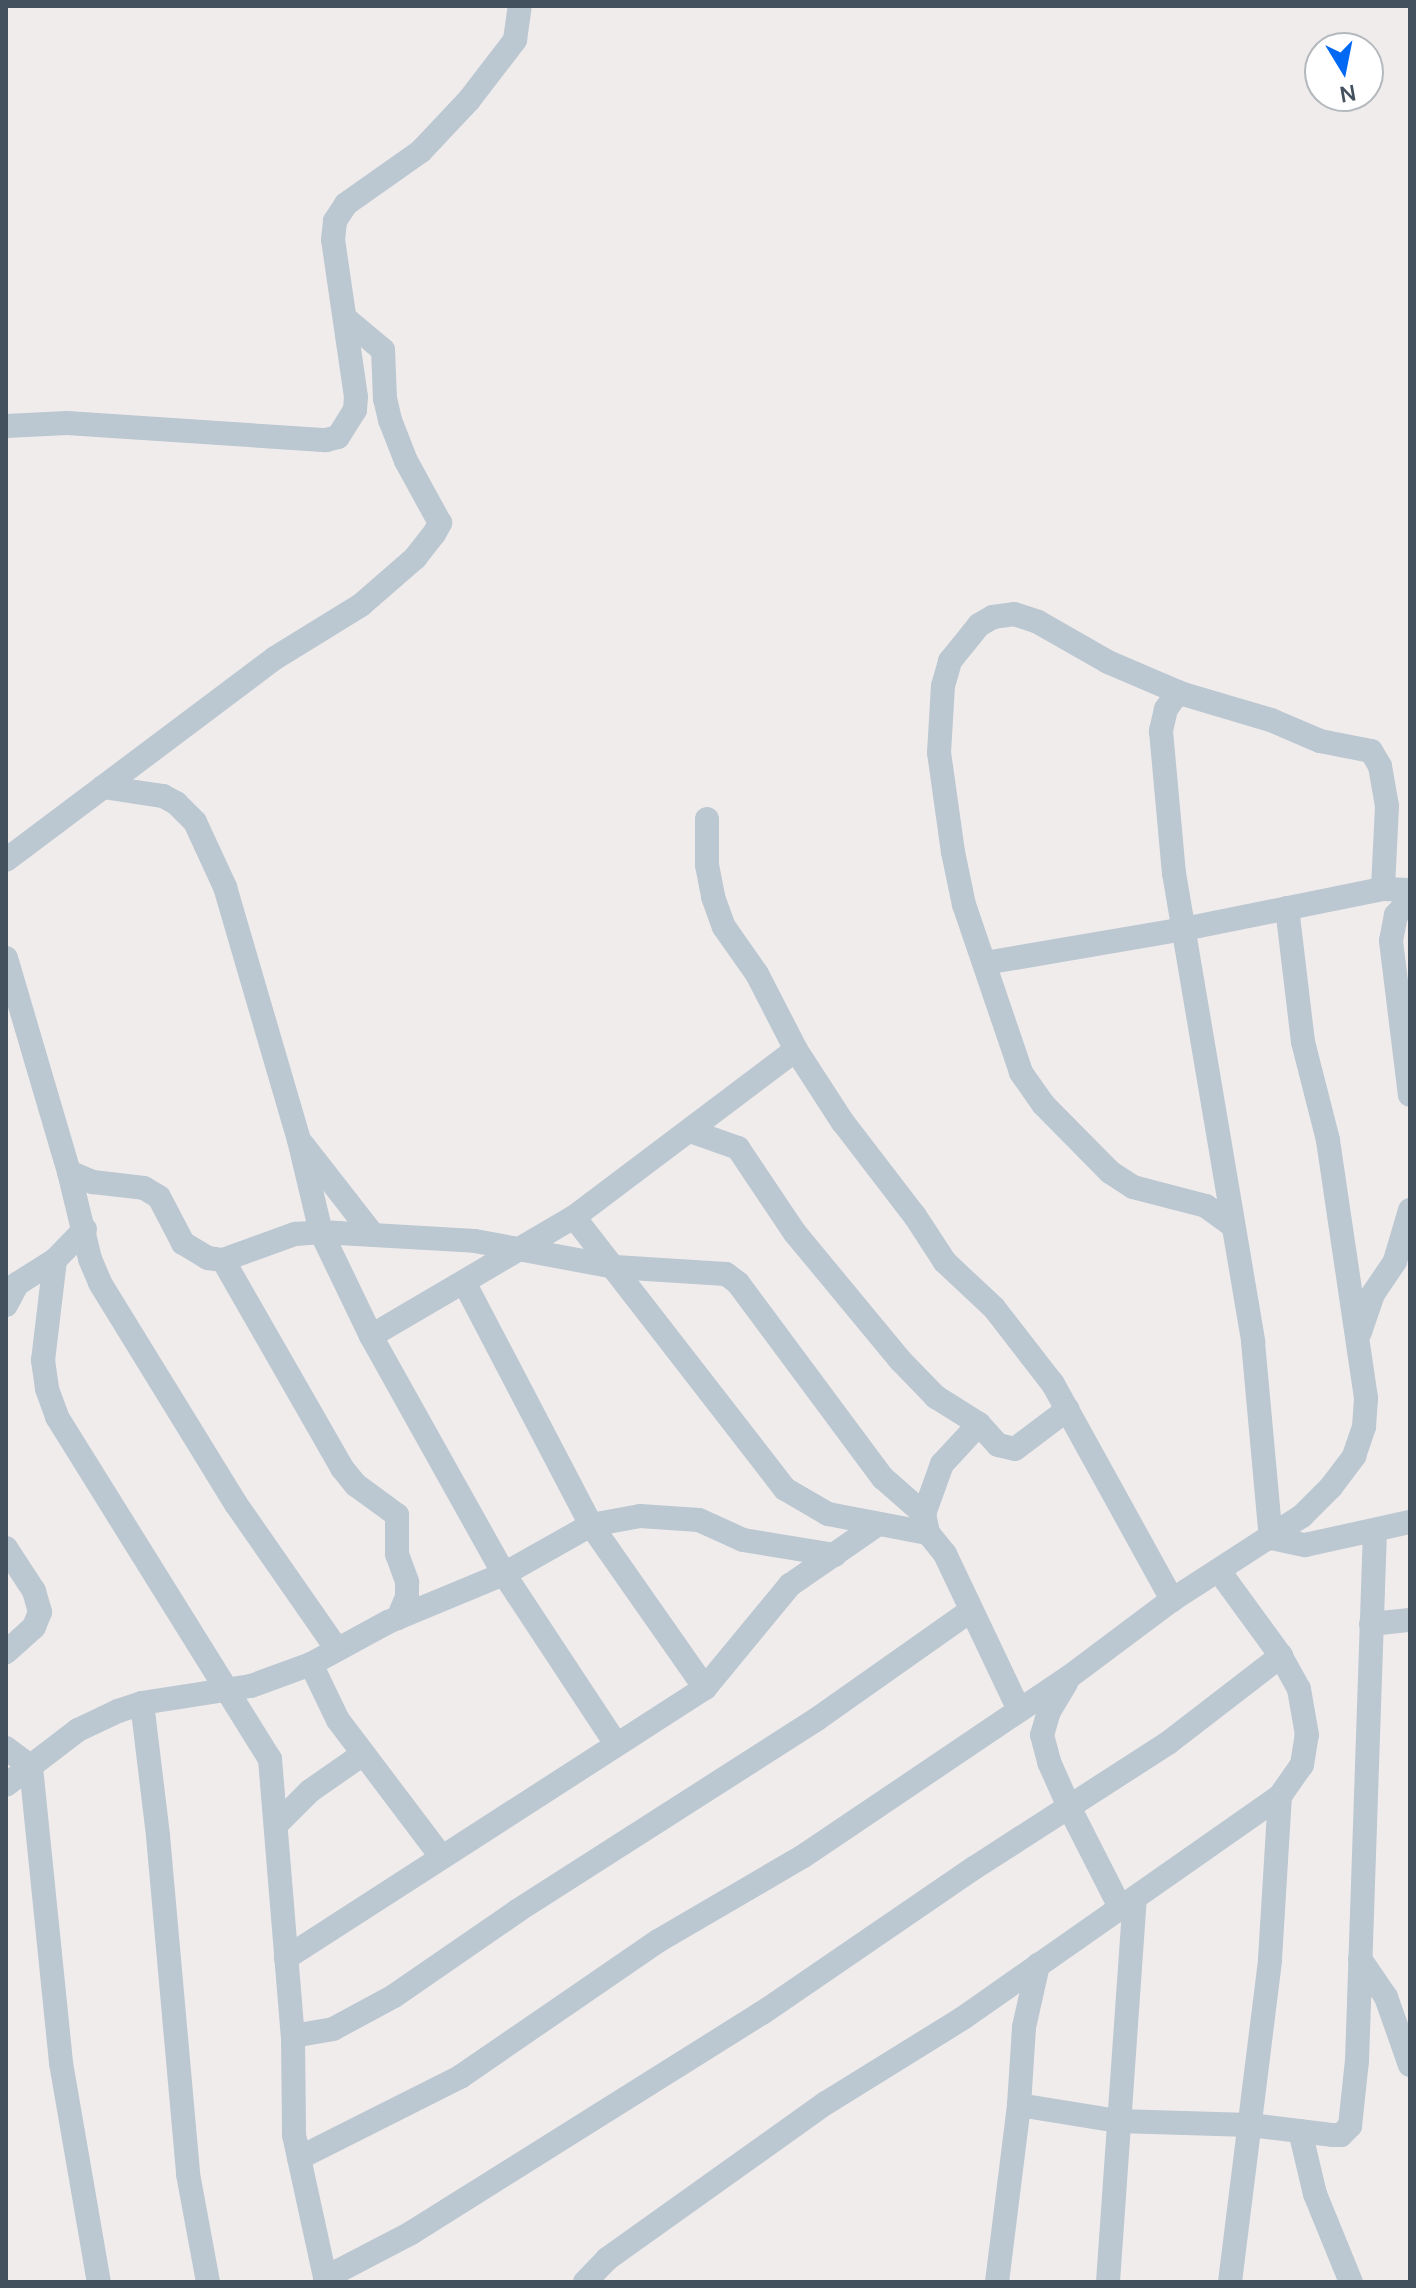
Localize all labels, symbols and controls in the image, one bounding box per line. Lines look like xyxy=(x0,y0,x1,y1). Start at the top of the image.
north arrow xyxy=(1304,32,1384,112)
text: N xyxy=(1337,78,1358,110)

